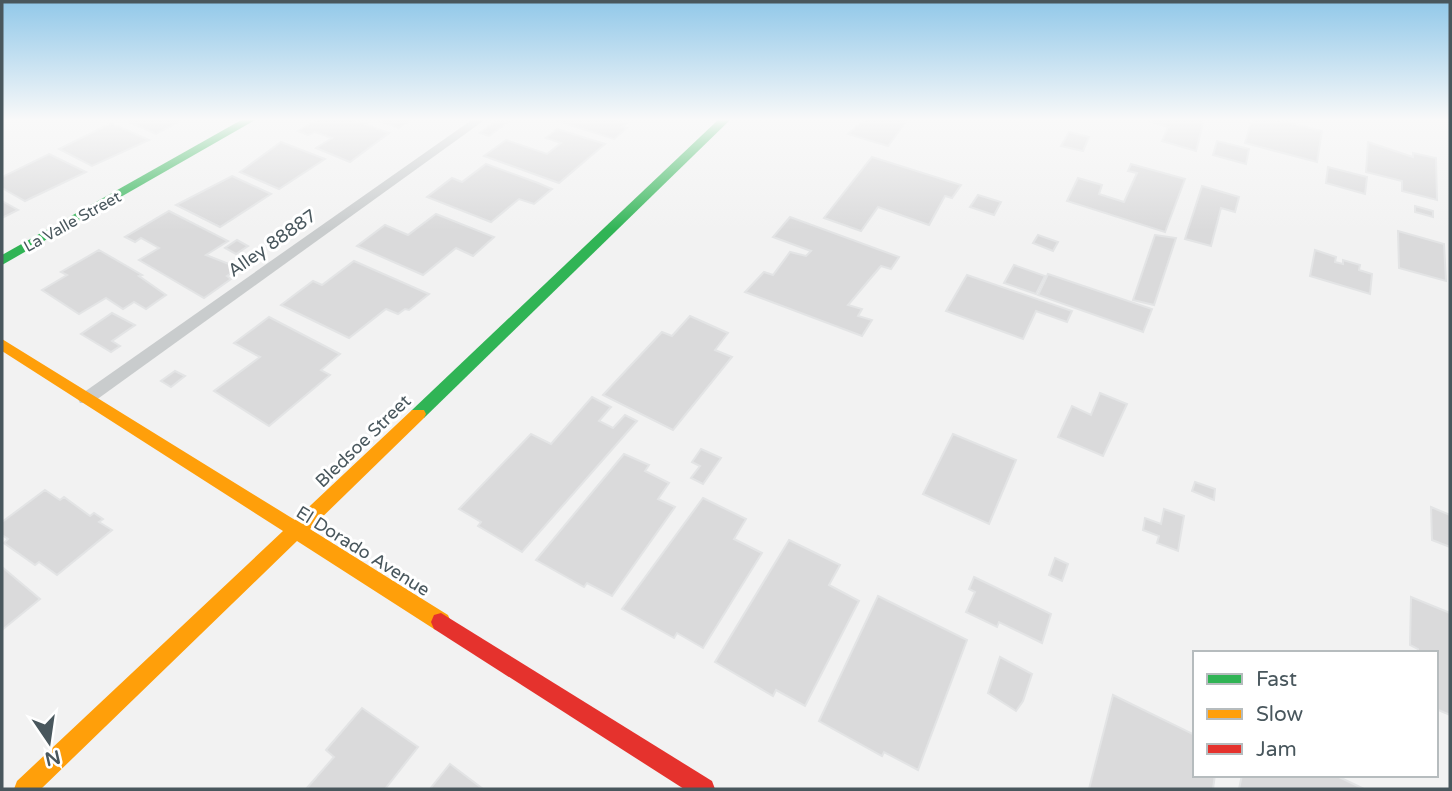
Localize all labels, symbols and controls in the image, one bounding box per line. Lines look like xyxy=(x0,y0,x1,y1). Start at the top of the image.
street label: La Valle Street xyxy=(20,187,125,257)
street label: Alley 88887 xyxy=(223,204,321,282)
street label: Bledsoe Street xyxy=(311,390,415,492)
street label: El Dorado Avenue xyxy=(292,501,434,601)
legend xyxy=(1193,651,1438,777)
text: Fast xyxy=(1256,667,1297,692)
text: Slow xyxy=(1256,702,1304,727)
north arrow xyxy=(14,707,84,777)
text: Jam xyxy=(1256,737,1297,762)
text: N xyxy=(43,745,63,770)

